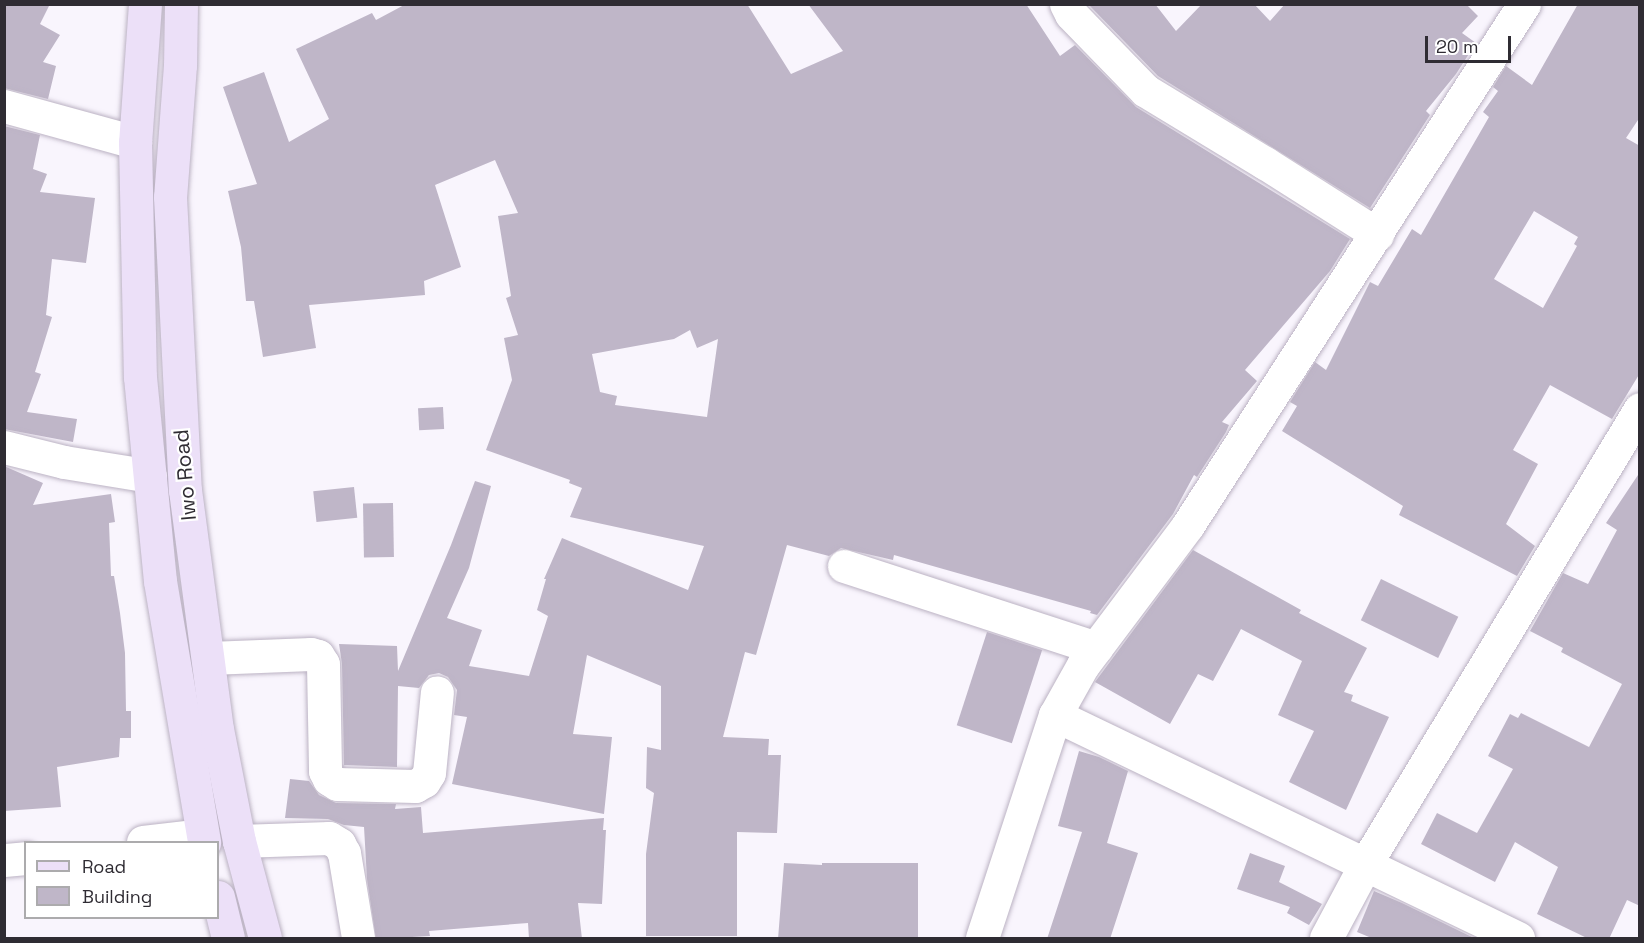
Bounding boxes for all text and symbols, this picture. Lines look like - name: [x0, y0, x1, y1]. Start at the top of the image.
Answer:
- scale bar: [1428, 24, 1514, 62]
- text: 20 m: [1436, 35, 1479, 58]
- street label: Iwo Road: [168, 428, 202, 522]
- legend: [24, 841, 219, 919]
- text: Road: [82, 855, 126, 878]
- text: Building: [82, 885, 152, 908]

